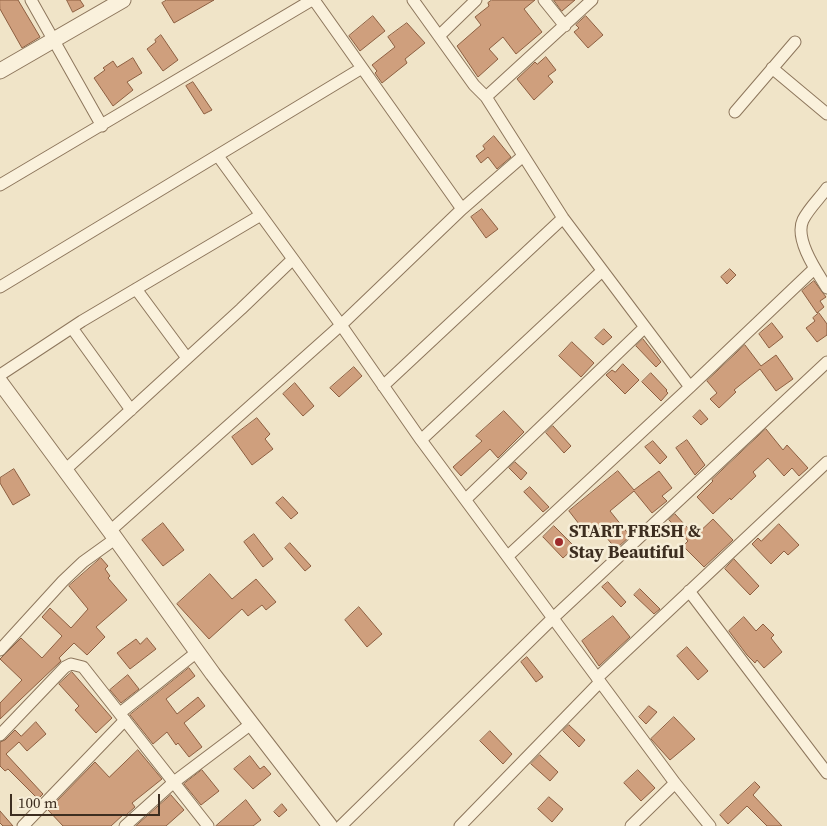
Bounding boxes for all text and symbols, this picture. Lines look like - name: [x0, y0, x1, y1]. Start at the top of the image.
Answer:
- place label: START FRESH & Stay Beautiful: [569, 521, 701, 564]
- marker: START FRESH & Stay Beautiful: [553, 536, 565, 548]
- scale bar: [12, 784, 162, 816]
- text: 100 m: [18, 792, 58, 813]

